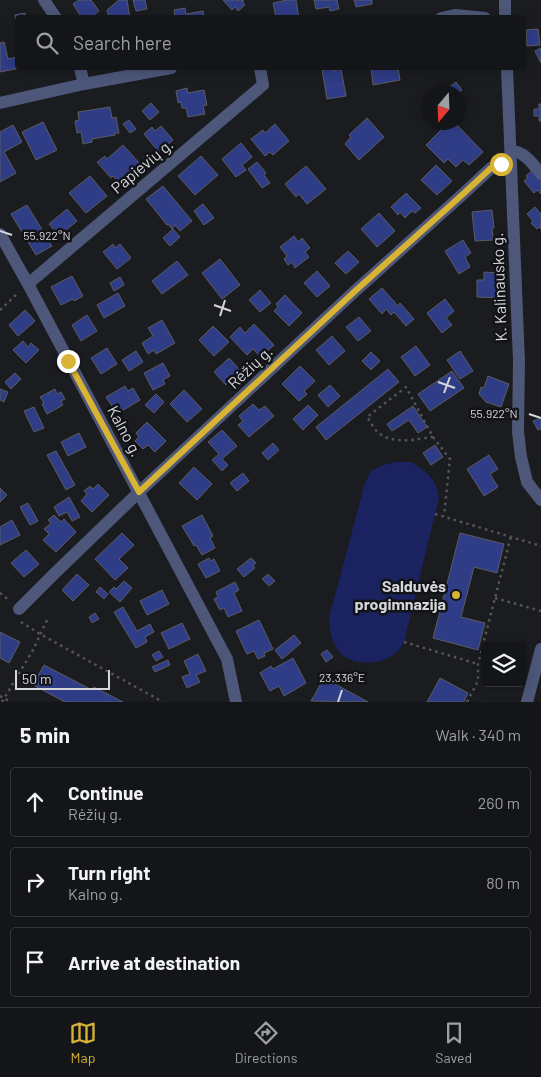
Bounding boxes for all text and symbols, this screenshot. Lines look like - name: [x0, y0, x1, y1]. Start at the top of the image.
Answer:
- search box: [15, 15, 526, 70]
- icon: search: [33, 29, 61, 57]
- text: Search here: [73, 31, 172, 54]
- north arrow: [421, 85, 466, 130]
- street label: Papievių g.: [107, 134, 177, 197]
- route start: [490, 153, 513, 176]
- text: 55.922°N: [23, 228, 71, 242]
- street label: K. Kalinausko g.: [487, 232, 510, 342]
- street label: Rėžių g.: [223, 341, 276, 392]
- route end: [57, 350, 80, 373]
- street label: Kalno g.: [104, 402, 147, 460]
- text: 55.922°N: [470, 406, 518, 420]
- place label: Salduvės progimnazija: [355, 576, 446, 613]
- marker: Salduvės progimnazija: [450, 589, 462, 601]
- map controls: [481, 642, 526, 687]
- button: layers: [481, 642, 526, 687]
- scale bar: [15, 667, 110, 690]
- text: 50 m: [22, 670, 51, 687]
- text: 23.336°E: [319, 670, 365, 684]
- text: 5 min: [20, 722, 70, 747]
- text: Walk · 340 m: [436, 725, 521, 744]
- text: Continue: [68, 781, 144, 804]
- icon: ahead: [21, 788, 49, 816]
- text: 260 m: [478, 793, 520, 812]
- text: Rėžių g.: [68, 804, 122, 823]
- text: Turn right: [68, 861, 150, 884]
- icon: right: [21, 868, 49, 896]
- text: 80 m: [486, 873, 520, 892]
- text: Kalno g.: [68, 884, 123, 903]
- icon: arrive: [21, 948, 49, 976]
- text: Arrive at destination: [68, 951, 240, 974]
- tab: Map: [69, 1019, 97, 1066]
- tab: Directions: [235, 1019, 297, 1066]
- tab: Saved: [435, 1019, 472, 1066]

